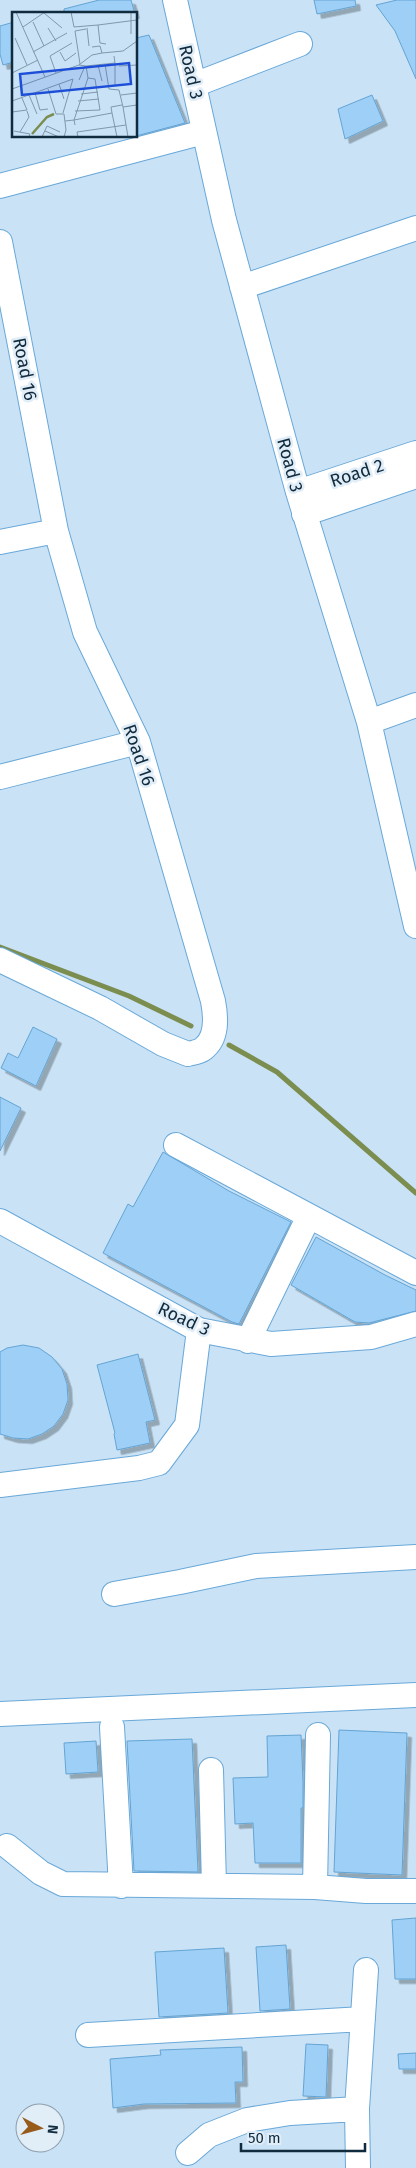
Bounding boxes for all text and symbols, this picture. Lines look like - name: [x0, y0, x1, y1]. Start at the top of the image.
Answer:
- inset map: [12, 12, 138, 138]
- street label: Road 3: [174, 43, 208, 101]
- street label: Road 16: [8, 336, 42, 402]
- street label: Road 3: [272, 435, 308, 495]
- street label: Road 2: [327, 454, 387, 492]
- street label: Road 16: [118, 721, 160, 789]
- street label: Road 3: [154, 1297, 214, 1341]
- north arrow: [15, 2103, 65, 2153]
- scale bar: [241, 2120, 365, 2152]
- text: N: [43, 2124, 61, 2135]
- text: 50 m: [248, 2129, 281, 2147]

